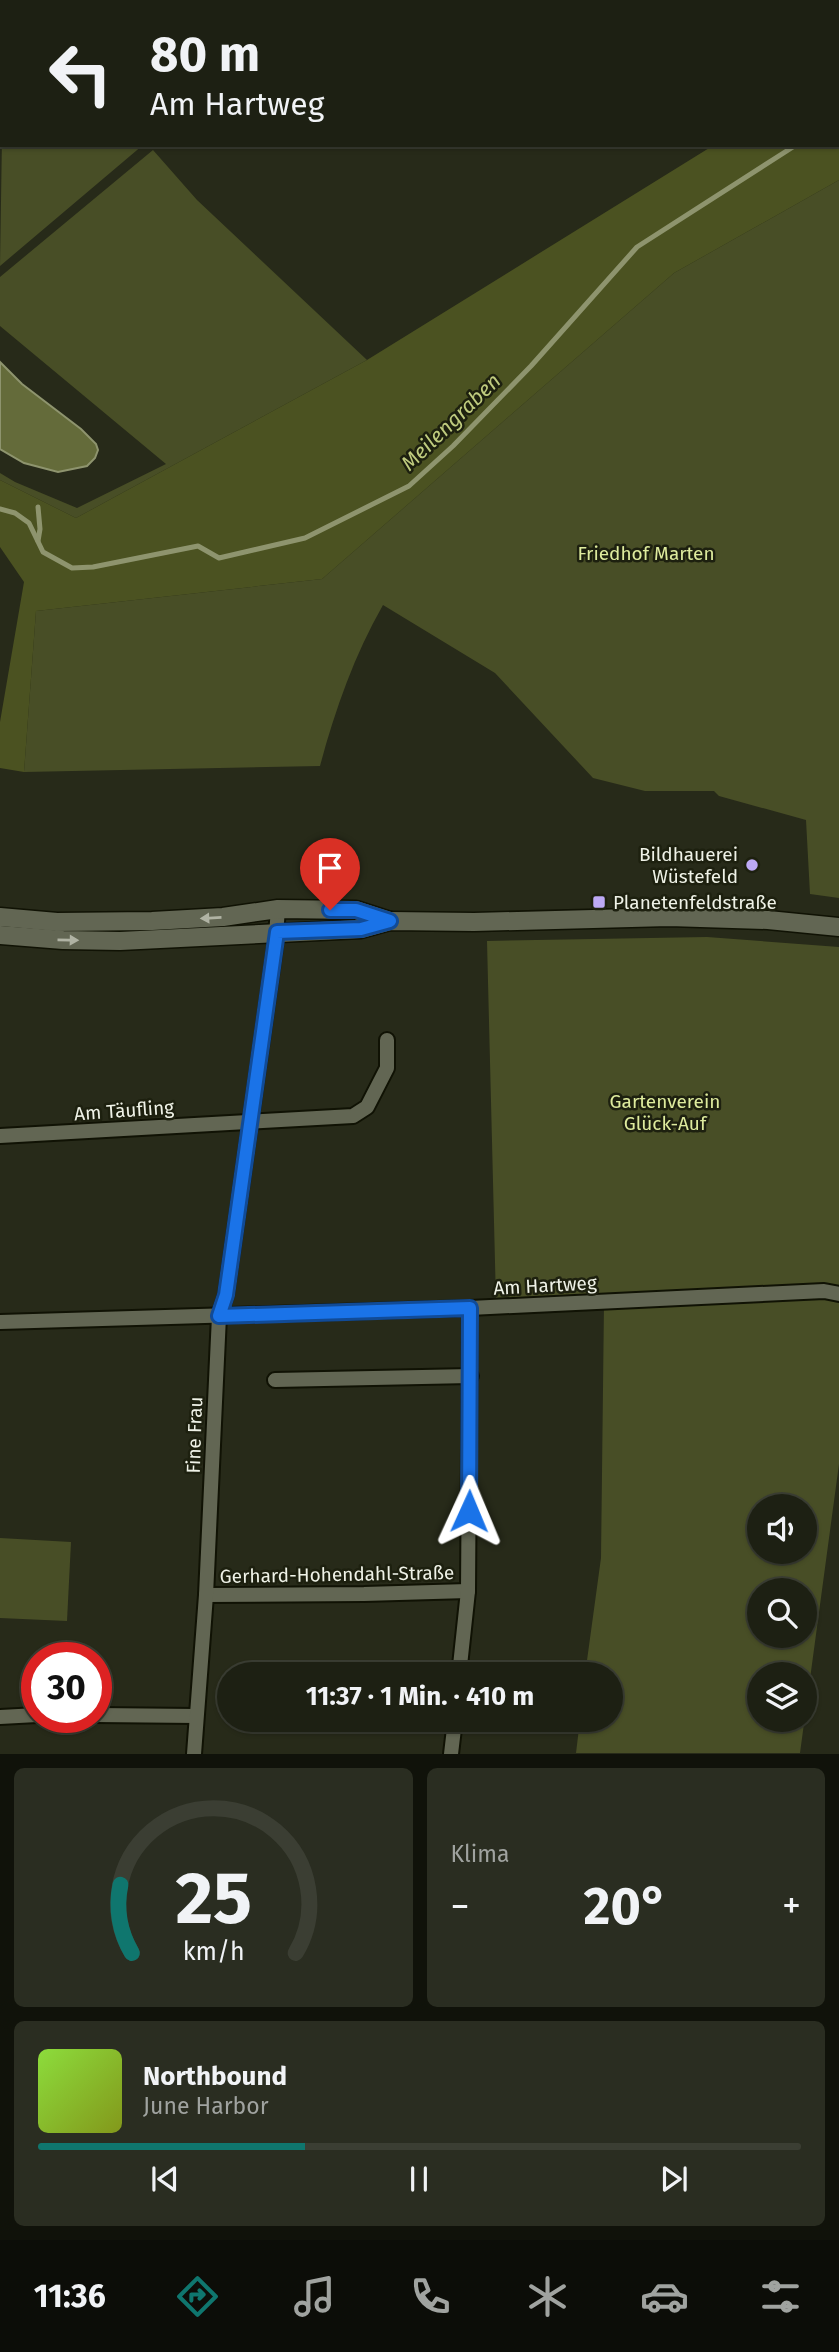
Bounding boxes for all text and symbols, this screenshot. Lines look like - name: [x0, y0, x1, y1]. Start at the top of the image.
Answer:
- text: 80 m: [150, 25, 260, 84]
- icon: left: [35, 28, 126, 119]
- text: Am Hartweg: [150, 85, 324, 123]
- water label: Meilengraben: [396, 368, 506, 476]
- park label: Friedhof Marten: [577, 542, 715, 565]
- pin: [300, 838, 360, 910]
- place label: Bildhauerei Wüstefeld: [639, 843, 738, 888]
- icon: arrive: [311, 849, 349, 887]
- marker: Bildhauerei Wüstefeld: [744, 857, 760, 873]
- place label: Planetenfeldstraße: [613, 891, 777, 914]
- marker: Planetenfeldstraße: [591, 894, 607, 910]
- one-way arrow: [199, 913, 221, 924]
- one-way arrow: [57, 934, 79, 946]
- park label: Gartenverein Glück-Auf: [610, 1090, 720, 1135]
- street label: Am Täufling: [73, 1096, 175, 1125]
- street label: Am Hartweg: [493, 1271, 597, 1300]
- street label: Fine Frau: [182, 1396, 207, 1474]
- position arrow: [432, 1474, 506, 1548]
- map controls: [747, 1494, 817, 1732]
- button: sound: [747, 1494, 817, 1564]
- street label: Gerhard-Hohendahl-Straße: [220, 1561, 454, 1588]
- button: search: [747, 1578, 817, 1648]
- speed limit sign: 30: [21, 1642, 112, 1733]
- button: layers: [747, 1662, 817, 1732]
- text: 11:37 · 1 Min. · 410 m: [306, 1681, 534, 1712]
- text: Klima: [451, 1840, 510, 1868]
- text: 25: [175, 1856, 252, 1943]
- text: 20°: [584, 1875, 668, 1938]
- text: −: [451, 1883, 470, 1929]
- text: +: [782, 1883, 801, 1929]
- text: km/h: [182, 1937, 244, 1967]
- text: Northbound: [143, 2061, 287, 2092]
- text: June Harbor: [143, 2092, 269, 2120]
- icon: previous: [146, 2160, 184, 2198]
- icon: pause: [400, 2160, 438, 2198]
- icon: next: [655, 2160, 693, 2198]
- icon: directions: [173, 2272, 222, 2321]
- icon: music: [290, 2272, 339, 2321]
- icon: phone: [406, 2272, 455, 2321]
- icon: climate: [523, 2272, 572, 2321]
- icon: car: [640, 2272, 689, 2321]
- icon: filters: [756, 2272, 805, 2321]
- text: 11:36: [34, 2277, 106, 2315]

